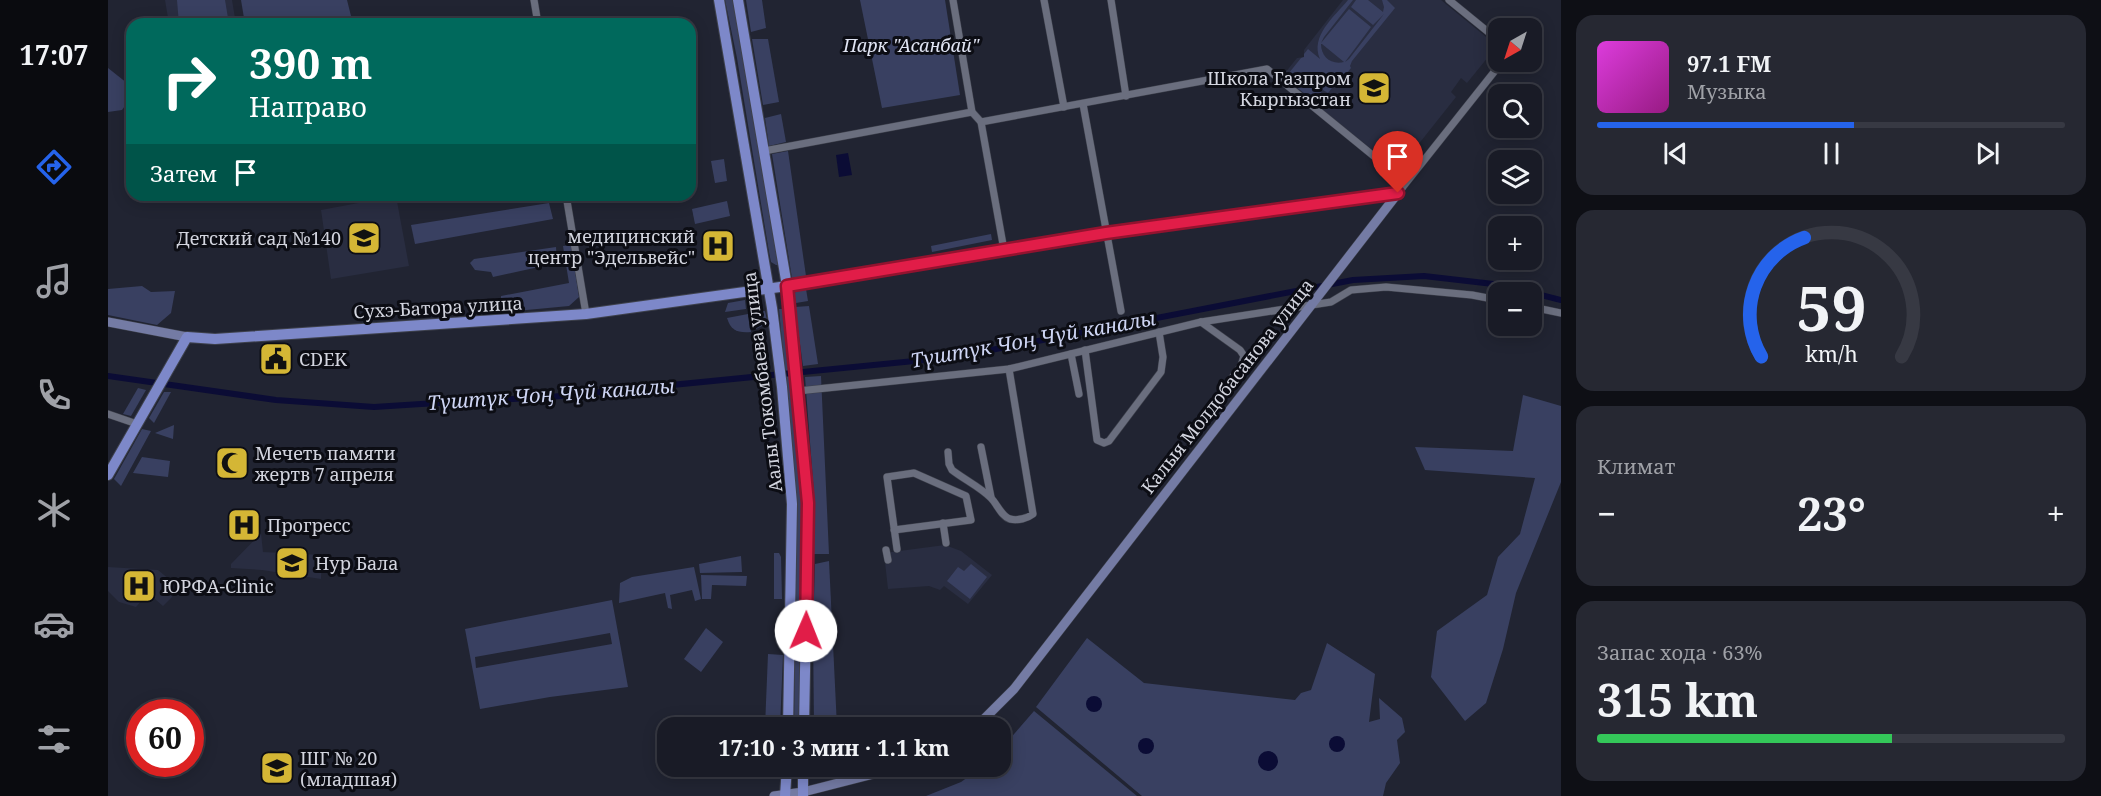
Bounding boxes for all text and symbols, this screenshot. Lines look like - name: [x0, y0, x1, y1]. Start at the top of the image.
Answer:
- north arrow: [1488, 18, 1542, 72]
- map controls: [1488, 18, 1542, 336]
- park label: Парк "Асанбай": [842, 33, 981, 57]
- text: 390 m: [249, 34, 373, 91]
- text: 17:07: [19, 36, 89, 73]
- icon: right: [150, 42, 228, 120]
- text: 97.1 FM: [1687, 48, 1771, 78]
- place label: Школа Газпром Кыргызстан: [1207, 66, 1351, 111]
- school or university icon: Школа Газпром Кыргызстан: [1356, 70, 1392, 106]
- text: Музыка: [1687, 78, 1767, 105]
- button: search: [1488, 84, 1542, 138]
- text: Направо: [249, 88, 367, 125]
- pin: [1372, 131, 1423, 193]
- icon: previous: [1659, 137, 1692, 170]
- icon: pause: [1815, 137, 1848, 170]
- icon: next: [1971, 137, 2004, 170]
- icon: arrive: [1381, 140, 1414, 173]
- icon: directions: [33, 146, 75, 188]
- button: layers: [1488, 150, 1542, 204]
- icon: arrive: [229, 156, 262, 189]
- text: Затем: [150, 158, 217, 188]
- button: +: [1488, 216, 1542, 270]
- school or university icon: Детский сад №140: [346, 220, 382, 256]
- place label: медицинский центр "Эдельвейс": [528, 224, 695, 269]
- place label: Детский сад №140: [176, 226, 341, 250]
- hospital icon: медицинский центр "Эдельвейс": [700, 228, 736, 264]
- icon: music: [33, 260, 75, 302]
- text: 59: [1796, 265, 1866, 350]
- street label: Аалы Токомбаева улица: [737, 270, 787, 494]
- street label: Калыя Молдобасанова улица: [1135, 274, 1319, 498]
- button: −: [1488, 282, 1542, 336]
- street label: Сухэ-Батора улица: [353, 291, 523, 323]
- water label: Түштүк Чоң Чүй каналы: [908, 304, 1158, 374]
- text: km/h: [1805, 340, 1858, 369]
- public building icon: CDEK: [258, 341, 294, 377]
- place label: CDEK: [299, 347, 347, 371]
- water label: Түштүк Чоң Чүй каналы: [426, 372, 676, 416]
- icon: phone: [33, 374, 75, 416]
- place label: Мечеть памяти жертв 7 апреля: [255, 441, 396, 486]
- mosque icon: Мечеть памяти жертв 7 апреля: [214, 445, 250, 481]
- text: Климат: [1597, 453, 1675, 480]
- text: 23°: [1797, 483, 1866, 544]
- icon: climate: [33, 489, 75, 531]
- text: −: [1597, 491, 1616, 536]
- text: +: [2047, 491, 2065, 536]
- hospital icon: Прогресс: [226, 507, 262, 543]
- place label: Прогресс: [267, 513, 351, 537]
- school or university icon: Нур Бала: [274, 545, 310, 581]
- place label: Нур Бала: [315, 551, 399, 575]
- hospital icon: ЮРФА-Clinic: [121, 568, 157, 604]
- place label: ЮРФА-Clinic: [162, 574, 274, 598]
- position arrow: [774, 599, 838, 663]
- icon: car: [33, 603, 75, 645]
- text: Запас хода · 63%: [1597, 639, 1762, 666]
- text: 315 km: [1597, 669, 1758, 730]
- speed limit sign: 60: [126, 699, 204, 777]
- icon: filters: [33, 718, 75, 760]
- text: 17:10 · 3 мин · 1.1 km: [718, 732, 950, 762]
- place label: ШГ № 20 (младшая): [300, 746, 397, 791]
- school or university icon: ШГ № 20 (младшая): [259, 750, 295, 786]

